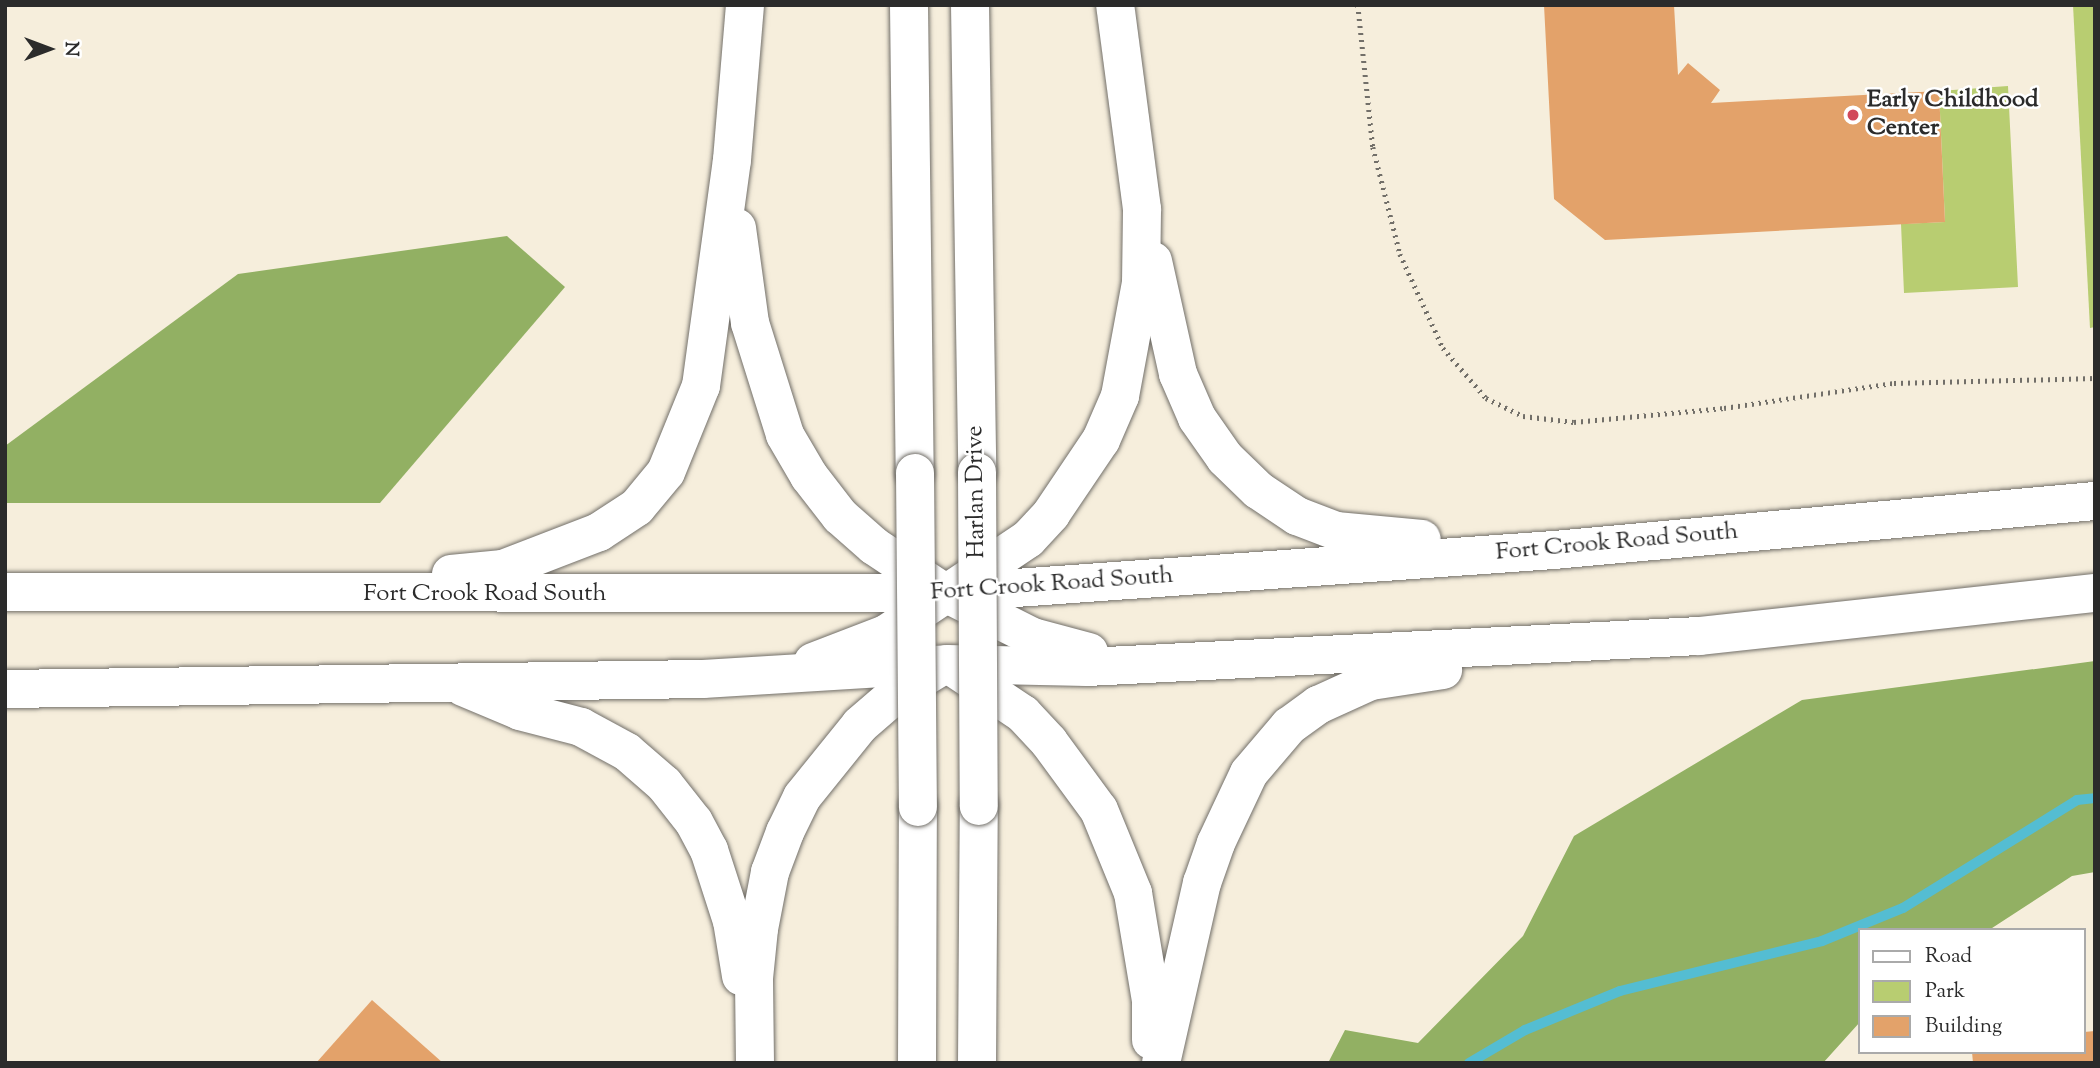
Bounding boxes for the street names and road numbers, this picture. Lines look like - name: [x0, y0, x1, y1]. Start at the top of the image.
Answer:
- street label: Harlan Drive: [961, 425, 993, 559]
- street label: Fort Crook Road South: [1495, 518, 1739, 568]
- street label: Fort Crook Road South: [930, 562, 1174, 608]
- street label: Fort Crook Road South: [363, 581, 607, 609]

